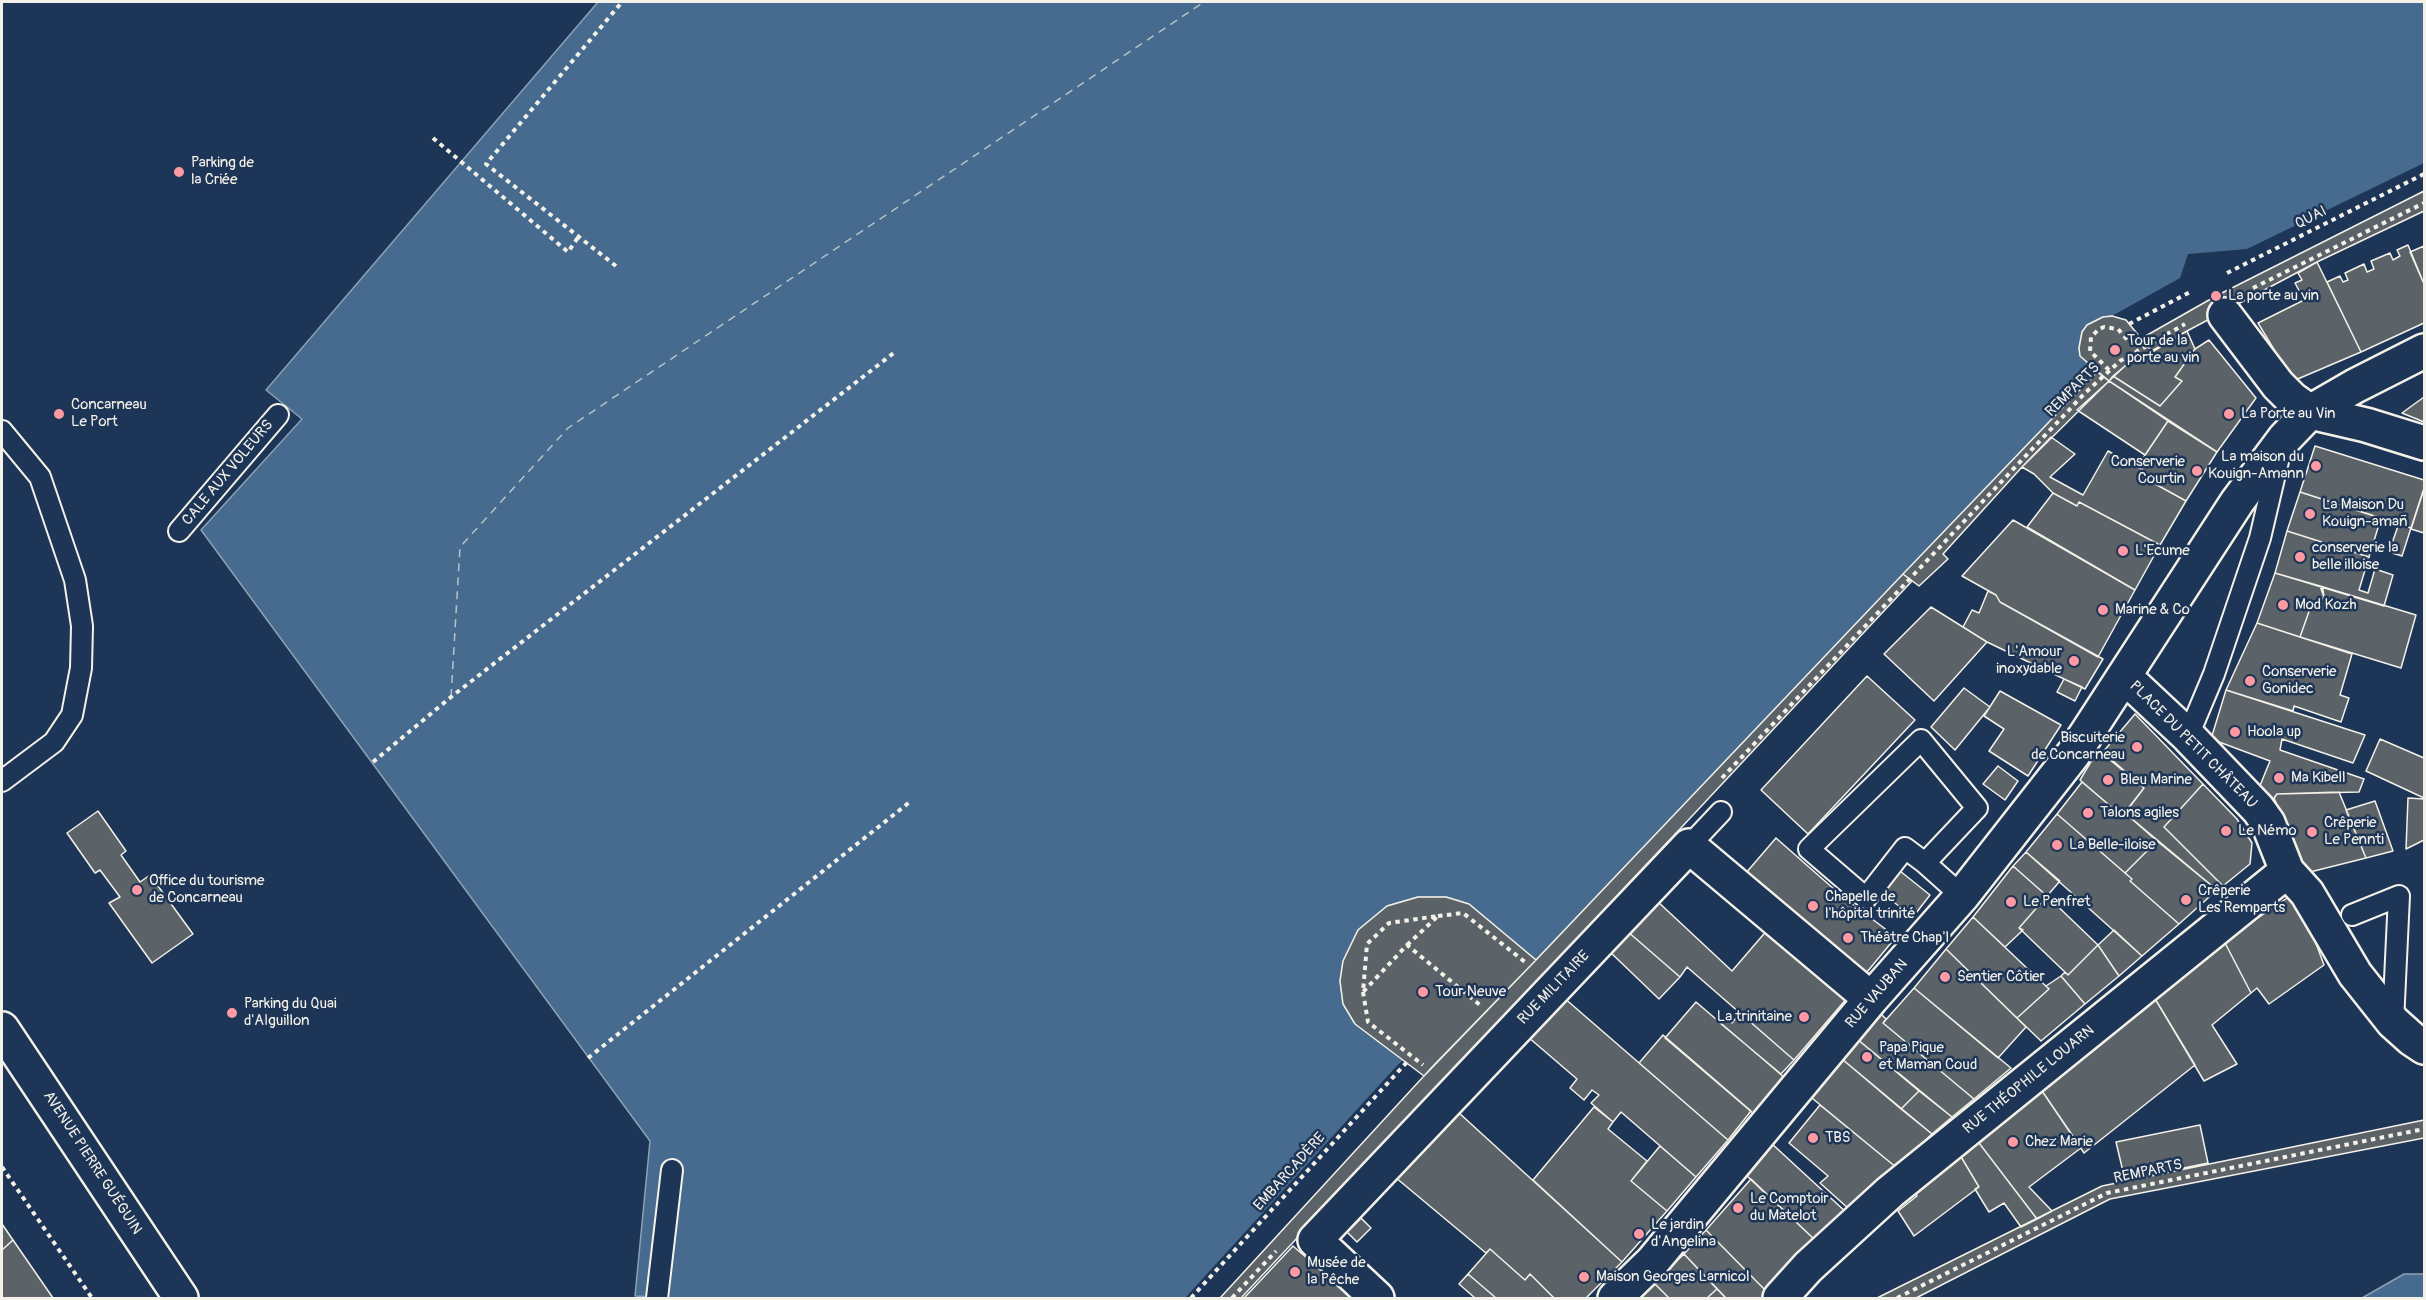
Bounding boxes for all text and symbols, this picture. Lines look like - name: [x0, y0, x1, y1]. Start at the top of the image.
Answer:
- place label: Parking de la Criée: [191, 154, 254, 189]
- marker: Parking de la Criée: [172, 165, 186, 179]
- street label: QUAI: [2292, 202, 2330, 234]
- place label: La porte au vin: [2228, 287, 2319, 305]
- marker: La porte au vin: [2209, 289, 2223, 303]
- place label: Tour de la porte au vin: [2127, 332, 2199, 367]
- marker: Tour de la porte au vin: [2108, 343, 2122, 357]
- street label: REMPARTS: [2042, 359, 2104, 421]
- place label: Concarneau Le Port: [71, 396, 147, 431]
- place label: La Porte au Vin: [2241, 405, 2336, 423]
- marker: Concarneau Le Port: [52, 407, 66, 421]
- marker: La Porte au Vin: [2222, 407, 2236, 421]
- street label: CALE AUX VOLEURS: [179, 417, 277, 529]
- place label: La maison du Kouign-Amann: [2208, 448, 2304, 483]
- place label: Conserverie Courtin: [2111, 453, 2185, 488]
- marker: La maison du Kouign-Amann: [2309, 459, 2323, 473]
- marker: Conserverie Courtin: [2190, 464, 2204, 478]
- place label: La Maison Du Kouign-amañ: [2322, 496, 2408, 531]
- marker: La Maison Du Kouign-amañ: [2303, 507, 2317, 521]
- place label: conserverie la belle illoise: [2312, 539, 2399, 574]
- place label: L'Ecume: [2135, 542, 2190, 560]
- marker: L'Ecume: [2116, 544, 2130, 558]
- marker: conserverie la belle illoise: [2293, 550, 2307, 564]
- place label: Mod Kozh: [2295, 596, 2356, 614]
- marker: Mod Kozh: [2276, 598, 2290, 612]
- place label: Marine & Co: [2115, 601, 2190, 619]
- marker: Marine & Co: [2096, 603, 2110, 617]
- place label: L'Amour inoxydable: [1996, 643, 2062, 678]
- marker: L'Amour inoxydable: [2067, 654, 2081, 668]
- place label: Conserverie Gonidec: [2262, 663, 2336, 698]
- marker: Conserverie Gonidec: [2243, 674, 2257, 688]
- street label: PLACE DU PETIT CHÂTEAU: [2125, 677, 2261, 813]
- place label: Hoola up: [2247, 723, 2301, 741]
- marker: Hoola up: [2228, 725, 2242, 739]
- place label: Biscuiterie de Concarneau: [2031, 729, 2125, 764]
- marker: Biscuiterie de Concarneau: [2130, 740, 2144, 754]
- place label: Ma Kibell: [2291, 769, 2346, 787]
- place label: Bleu Marine: [2120, 771, 2192, 789]
- marker: Ma Kibell: [2272, 771, 2286, 785]
- marker: Bleu Marine: [2101, 773, 2115, 787]
- place label: Talons agiles: [2100, 804, 2179, 822]
- marker: Talons agiles: [2081, 806, 2095, 820]
- place label: Crêperie Le Pennti: [2324, 814, 2384, 849]
- place label: Le Némo: [2238, 822, 2297, 840]
- marker: Le Némo: [2219, 824, 2233, 838]
- marker: Crêperie Le Pennti: [2305, 825, 2319, 839]
- place label: La Belle-iloise: [2069, 836, 2156, 854]
- marker: La Belle-iloise: [2050, 838, 2064, 852]
- place label: Office du tourisme de Concarneau: [149, 872, 265, 907]
- place label: Crêperie Les Remparts: [2198, 882, 2285, 917]
- marker: Office du tourisme de Concarneau: [130, 883, 144, 897]
- place label: Chapelle de l'hôpital trinité: [1825, 888, 1915, 923]
- place label: Le Penfret: [2023, 893, 2091, 911]
- marker: Crêperie Les Remparts: [2179, 893, 2193, 907]
- marker: Le Penfret: [2004, 895, 2018, 909]
- marker: Chapelle de l'hôpital trinité: [1806, 899, 1820, 913]
- place label: Théâtre Chap'l: [1860, 929, 1949, 947]
- marker: Théâtre Chap'l: [1841, 931, 1855, 945]
- street label: RUE MILITAIRE: [1514, 947, 1594, 1029]
- street label: RUE VAUBAN: [1842, 956, 1912, 1032]
- place label: Sentier Côtier: [1957, 968, 2045, 986]
- marker: Sentier Côtier: [1938, 970, 1952, 984]
- place label: Tour Neuve: [1435, 983, 1506, 1001]
- marker: Tour Neuve: [1416, 985, 1430, 999]
- place label: Parking du Quai d'AIguillon: [244, 995, 337, 1030]
- marker: Parking du Quai d'AIguillon: [225, 1006, 239, 1020]
- place label: La trinitaine: [1717, 1008, 1792, 1026]
- marker: La trinitaine: [1797, 1010, 1811, 1024]
- street label: RUE THÉOPHILE LOUARN: [1960, 1022, 2098, 1138]
- place label: Papa Pique et Maman Coud: [1879, 1039, 1977, 1074]
- marker: Papa Pique et Maman Coud: [1860, 1050, 1874, 1064]
- street label: AVENUE PIERRE GUÉGUIN: [39, 1088, 145, 1238]
- street label: EMBARCADÈRE: [1250, 1129, 1330, 1215]
- place label: TBS: [1825, 1129, 1851, 1147]
- marker: TBS: [1806, 1131, 1820, 1145]
- place label: Chez Marie: [2025, 1133, 2093, 1151]
- marker: Chez Marie: [2006, 1135, 2020, 1149]
- street label: REMPARTS: [2112, 1156, 2184, 1188]
- place label: Le Comptoir du Matelot: [1750, 1190, 1828, 1225]
- marker: Le Comptoir du Matelot: [1731, 1201, 1745, 1215]
- place label: Le jardin d'Angelina: [1651, 1216, 1716, 1251]
- marker: Le jardin d'Angelina: [1632, 1227, 1646, 1241]
- place label: Musée de la Pêche: [1307, 1254, 1366, 1289]
- marker: Musée de la Pêche: [1288, 1265, 1302, 1279]
- place label: Maison Georges Larnicol: [1596, 1268, 1750, 1286]
- marker: Maison Georges Larnicol: [1577, 1270, 1591, 1284]

